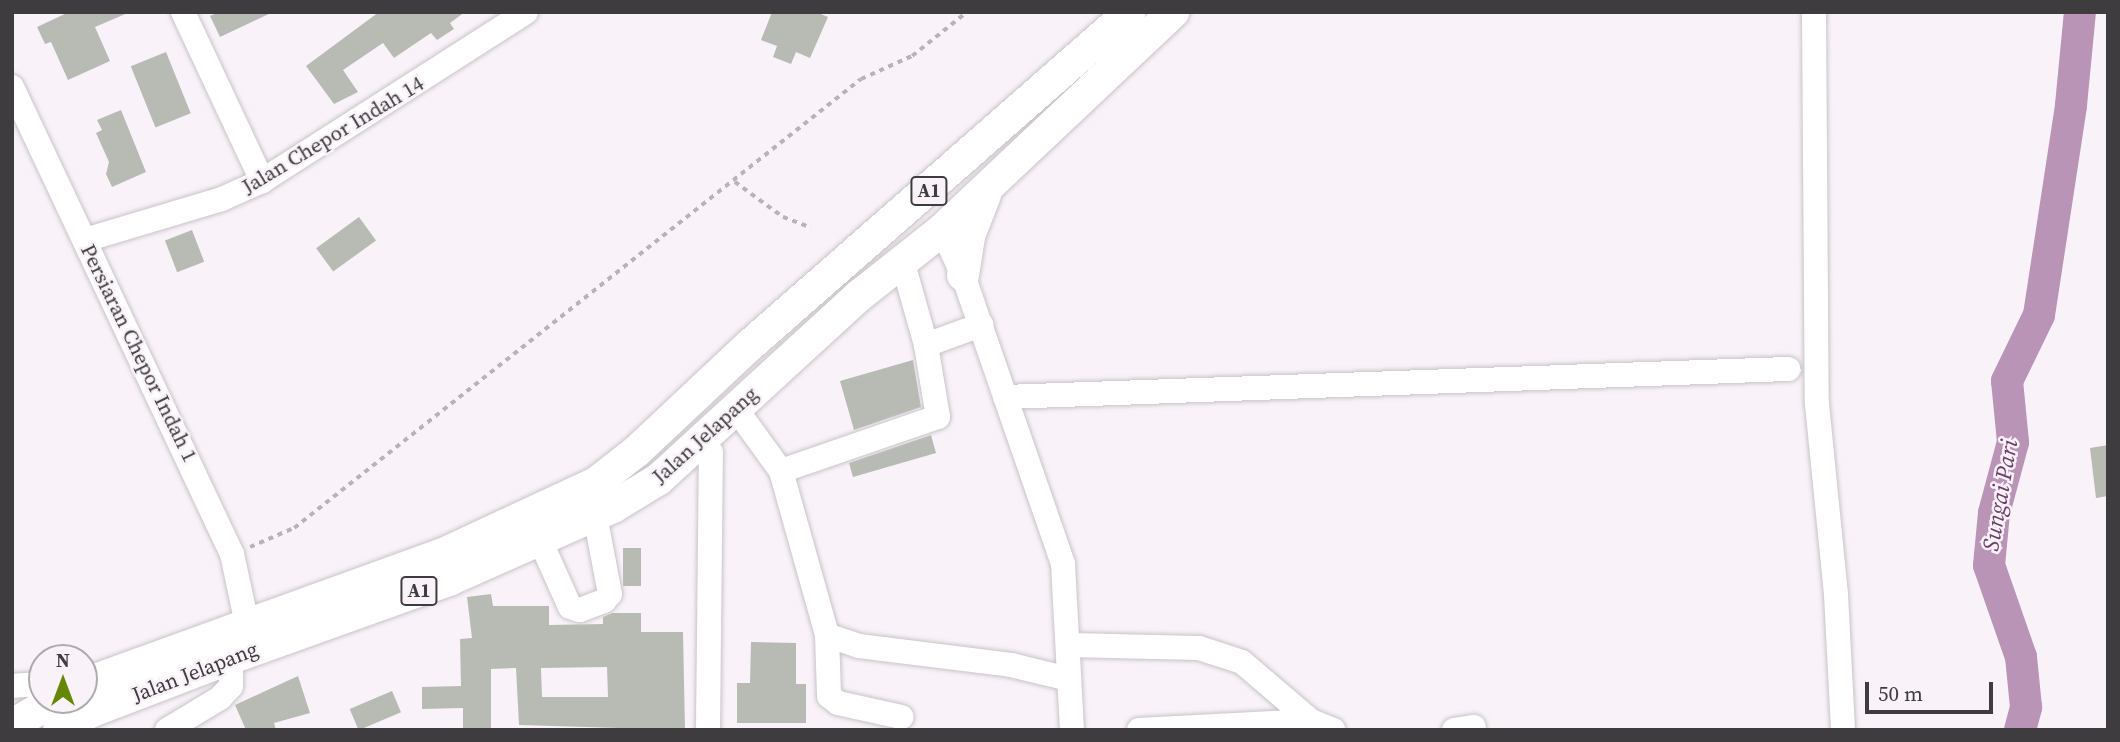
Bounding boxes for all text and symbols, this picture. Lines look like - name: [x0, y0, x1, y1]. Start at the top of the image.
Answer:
- street label: Jalan Chepor Indah 14: [238, 71, 428, 199]
- road number: A1: [910, 176, 948, 206]
- street label: Persiaran Chepor Indah 1: [75, 240, 203, 466]
- street label: Jalan Jelapang: [647, 381, 763, 489]
- water label: Sungai Pari: [1977, 437, 2023, 553]
- road number: A1: [400, 576, 438, 606]
- street label: Jalan Jelapang: [128, 636, 262, 708]
- north arrow: [28, 644, 98, 714]
- text: N: [56, 647, 70, 673]
- scale bar: [1868, 668, 1996, 712]
- text: 50 m: [1878, 679, 1923, 708]

